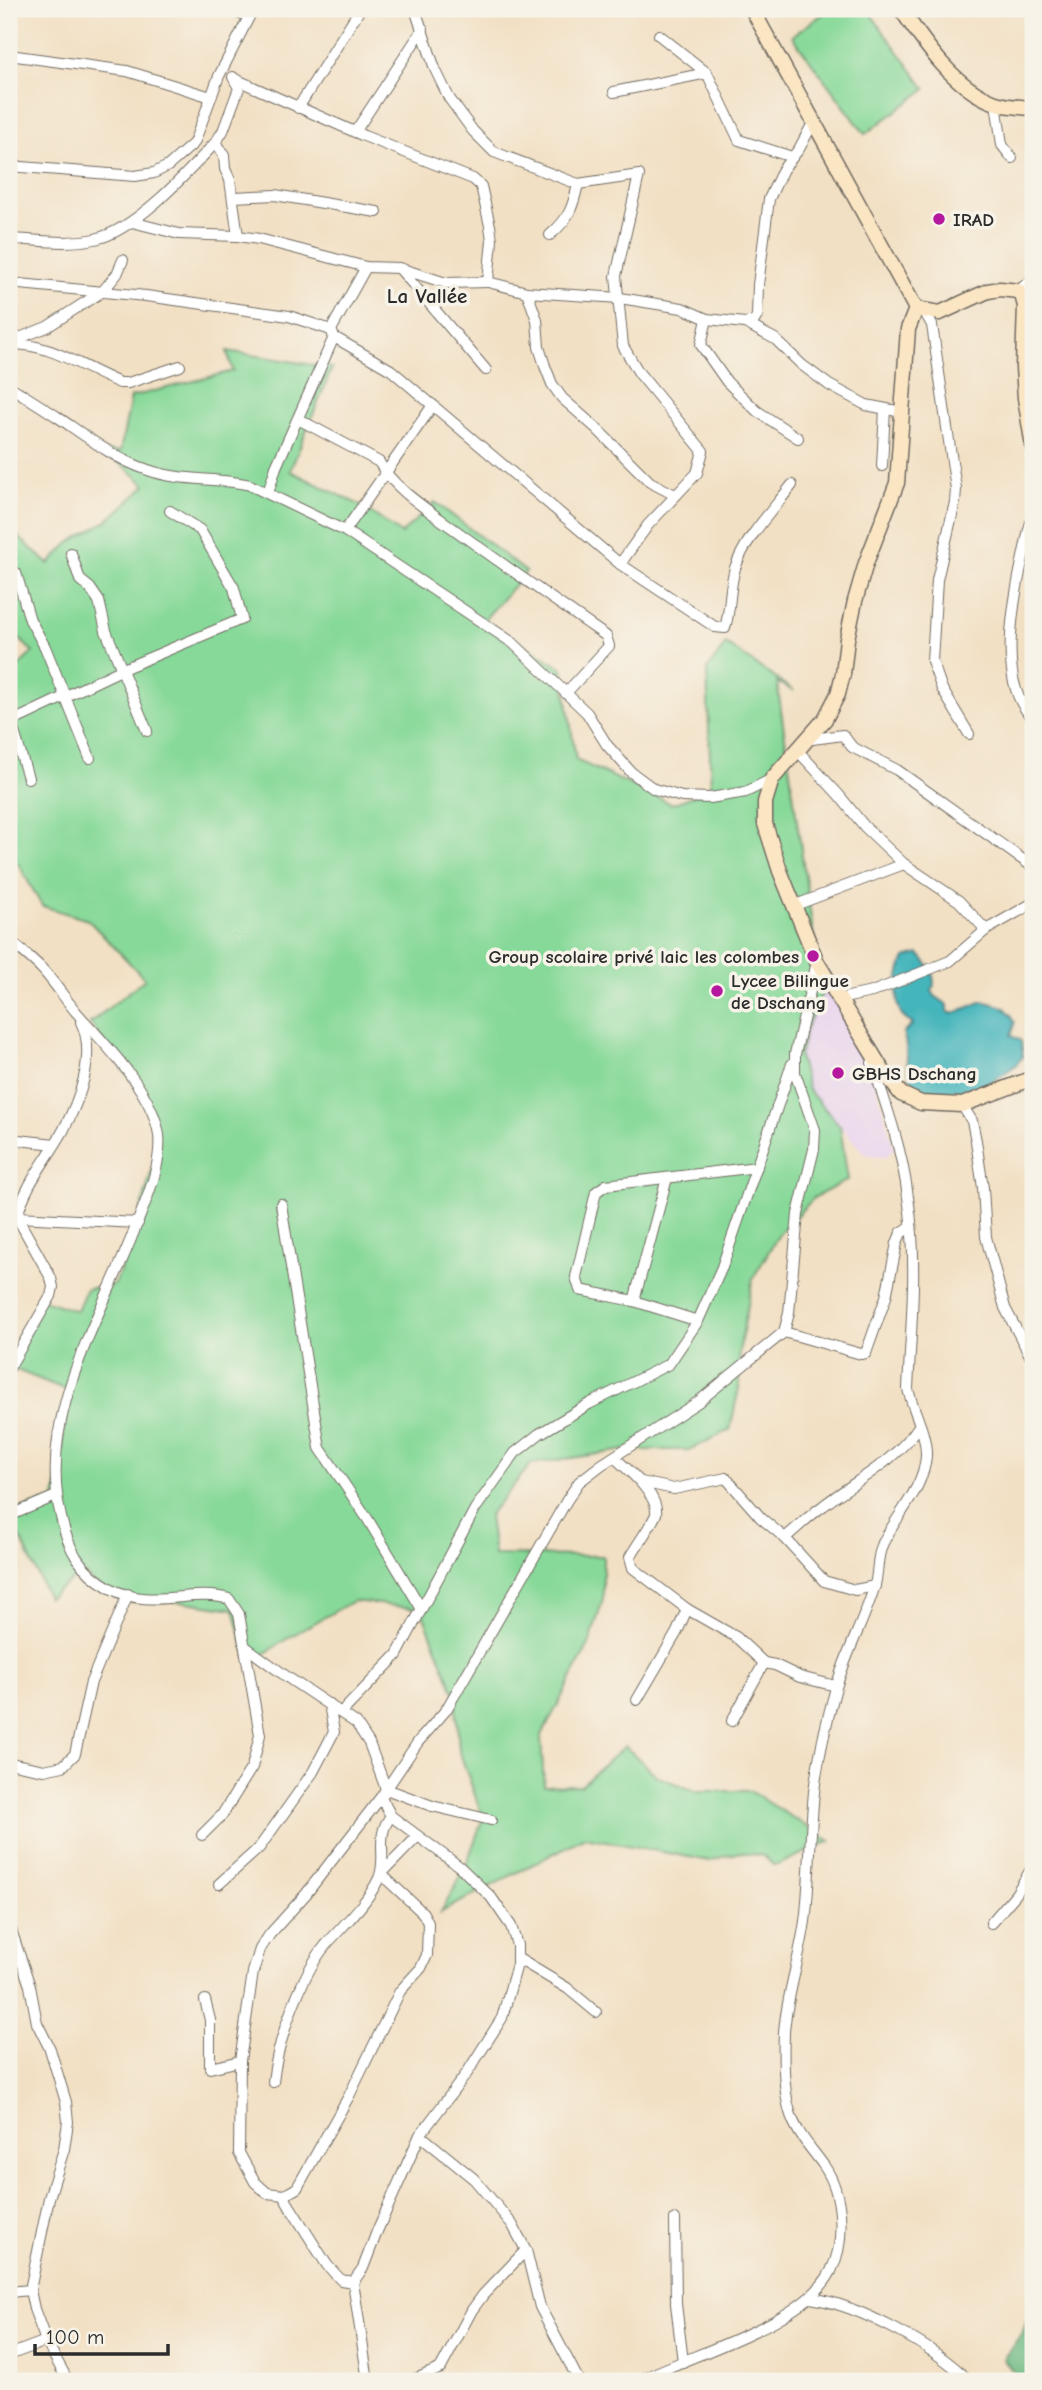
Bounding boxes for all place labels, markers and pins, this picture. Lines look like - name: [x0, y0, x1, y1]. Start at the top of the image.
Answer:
- place label: IRAD: [953, 209, 994, 231]
- marker: IRAD: [931, 211, 947, 227]
- place label: Group scolaire privé laic les colombes: [488, 946, 799, 968]
- marker: Group scolaire privé laic les colombes: [805, 948, 821, 964]
- place label: Lycee Bilingue de Dschang: [731, 970, 849, 1014]
- marker: Lycee Bilingue de Dschang: [709, 983, 725, 999]
- place label: GBHS Dschang: [852, 1063, 977, 1085]
- marker: GBHS Dschang: [830, 1065, 846, 1081]

